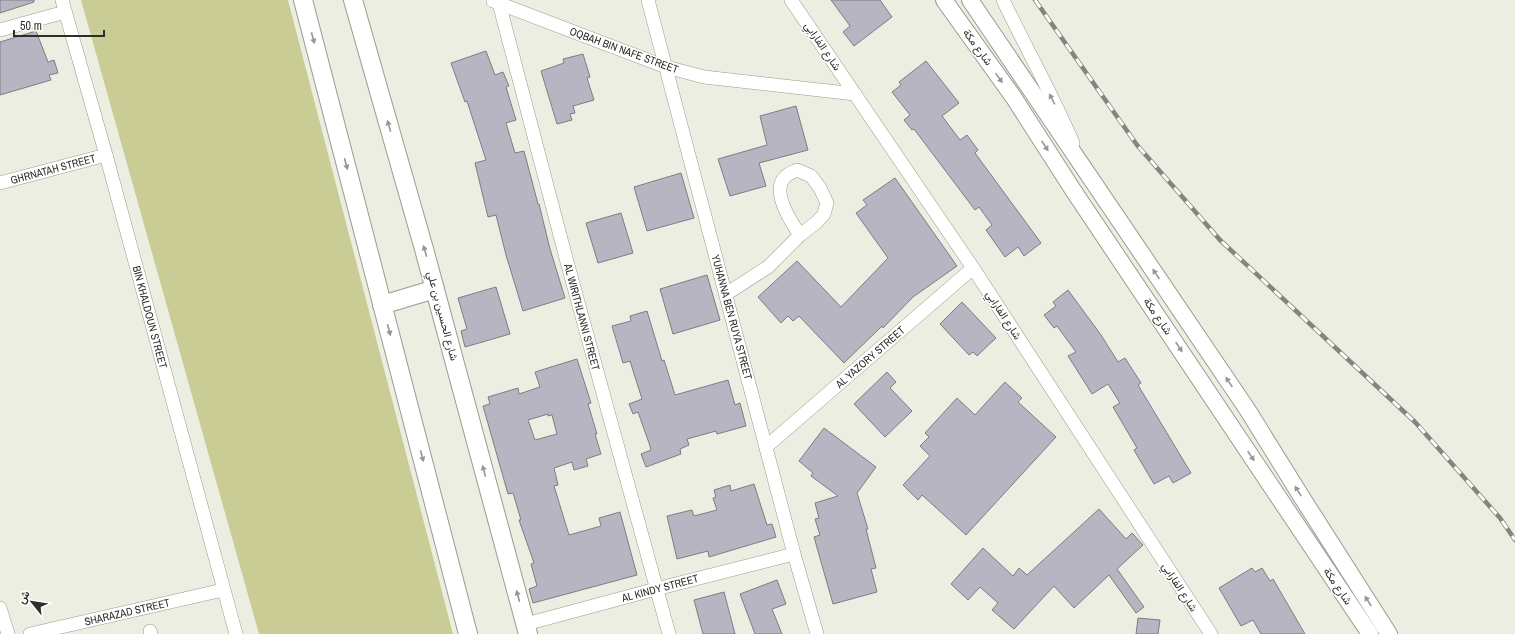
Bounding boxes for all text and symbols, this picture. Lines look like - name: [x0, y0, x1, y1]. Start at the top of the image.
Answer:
- scale bar: [14, 12, 104, 38]
- text: 50 m: [20, 18, 42, 34]
- street label: شارع الفارابي: [799, 19, 845, 75]
- street label: OQBAH BIN NAFE STREET: [568, 24, 681, 76]
- street label: شارع مكة: [959, 26, 996, 69]
- one-way arrow: [310, 32, 316, 44]
- one-way arrow: [995, 72, 1003, 83]
- one-way arrow: [1049, 93, 1055, 105]
- one-way arrow: [386, 119, 392, 131]
- one-way arrow: [1041, 140, 1048, 152]
- street label: GHRNATAH STREET: [9, 151, 97, 187]
- one-way arrow: [343, 157, 349, 170]
- one-way arrow: [422, 244, 428, 256]
- street label: YUHANNA BEN RUYA STREET: [709, 253, 756, 382]
- street label: AL WIRITHLANNI STREET: [561, 261, 603, 372]
- street label: BIN KHALDOUN STREET: [130, 264, 171, 370]
- one-way arrow: [1152, 269, 1160, 279]
- street label: شارع الحسين بن علي: [421, 270, 462, 363]
- street label: شارع الفارابي: [980, 288, 1025, 344]
- street label: شارع مكة: [1140, 295, 1176, 338]
- street label: AL YAZORY STREET: [832, 323, 908, 392]
- one-way arrow: [386, 324, 392, 336]
- one-way arrow: [1175, 342, 1182, 353]
- one-way arrow: [1225, 376, 1233, 387]
- one-way arrow: [419, 450, 425, 462]
- one-way arrow: [1247, 450, 1255, 461]
- one-way arrow: [481, 465, 487, 477]
- one-way arrow: [1295, 486, 1302, 497]
- street label: شارع الفارابي: [1156, 560, 1201, 616]
- street label: شارع مكة: [1320, 565, 1356, 608]
- street label: AL KINDY STREET: [619, 571, 700, 605]
- north arrow: [12, 582, 52, 622]
- text: ش: [14, 588, 33, 606]
- one-way arrow: [515, 590, 521, 602]
- street label: SHARAZAD STREET: [83, 595, 172, 629]
- one-way arrow: [1364, 596, 1372, 606]

